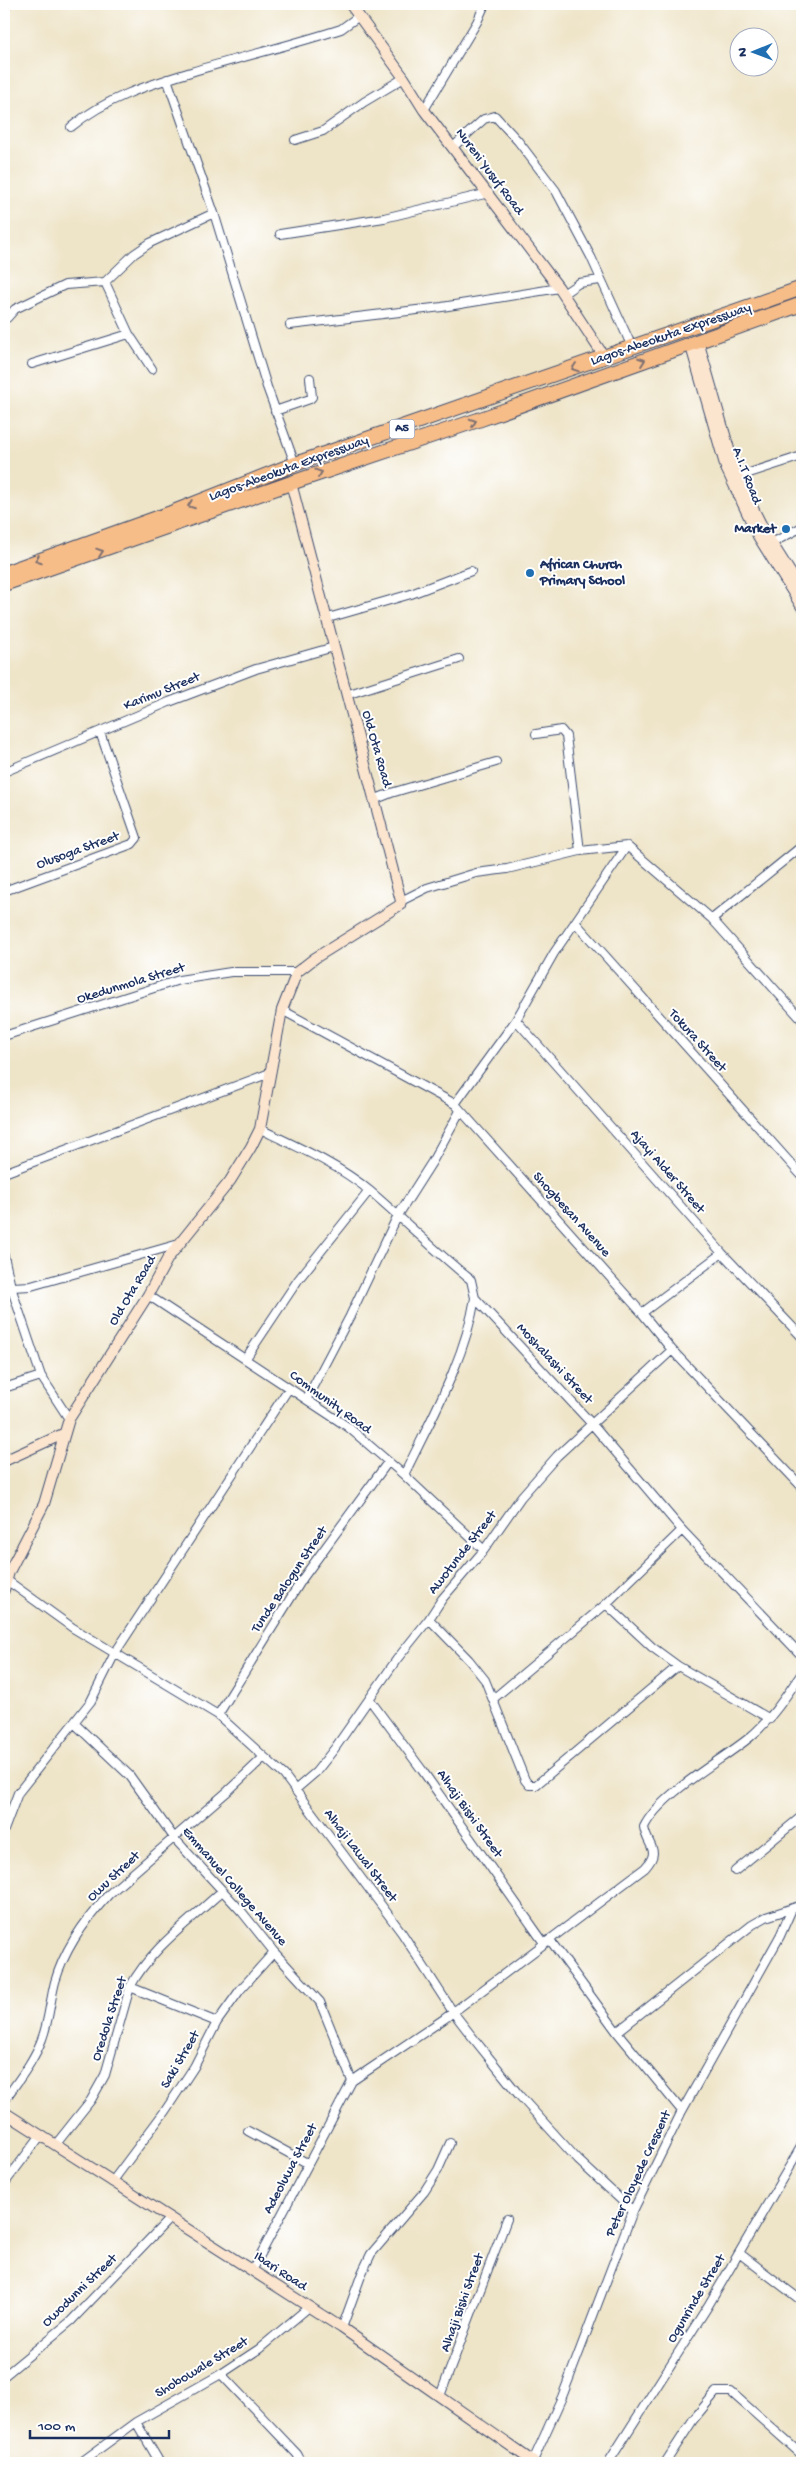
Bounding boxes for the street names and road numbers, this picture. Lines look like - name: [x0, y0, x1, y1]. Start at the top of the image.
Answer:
- street label: Nureni Yusuf Road: [451, 125, 528, 220]
- street label: Lagos-Abeokuta Expressway: [589, 300, 753, 370]
- road number: A5: [390, 419, 414, 438]
- street label: Lagos-Abeokuta Expressway: [207, 432, 371, 506]
- street label: A.I.T Road: [727, 445, 765, 509]
- street label: Karimu Street: [121, 669, 204, 715]
- street label: Old Ota Road: [357, 709, 396, 791]
- street label: Olusoga Street: [34, 828, 123, 874]
- street label: Okedunmola Street: [75, 959, 188, 1009]
- street label: Tokura Street: [664, 1005, 731, 1077]
- street label: Ajayi Alder Street: [626, 1127, 709, 1218]
- street label: Shogbesan Avenue: [528, 1169, 614, 1262]
- street label: Old Ota Road: [105, 1251, 162, 1329]
- street label: Moshalashi Street: [512, 1320, 597, 1409]
- street label: Community Road: [286, 1367, 376, 1440]
- street label: Awotunde Street: [425, 1507, 502, 1598]
- street label: Tunde Balogun Street: [248, 1523, 333, 1637]
- street label: Alhaji Bishi Street: [432, 1767, 506, 1862]
- street label: Alhaji Lawal Street: [319, 1806, 401, 1907]
- street label: Emmanuel College Avenue: [178, 1824, 291, 1951]
- street label: Owu Street: [84, 1847, 145, 1906]
- street label: Oredola Street: [88, 1974, 132, 2063]
- street label: Saki Street: [158, 2027, 205, 2092]
- street label: Peter Oloyede Crescent: [602, 2107, 676, 2241]
- street label: Adeoluwa Street: [260, 2120, 323, 2217]
- street label: Ibari Road: [250, 2248, 311, 2297]
- street label: Owodunni Street: [39, 2250, 122, 2331]
- street label: Alhaji Bishi Street: [437, 2250, 489, 2355]
- street label: Ogunrinde Street: [664, 2251, 731, 2346]
- street label: Shobowale Street: [152, 2333, 253, 2402]

